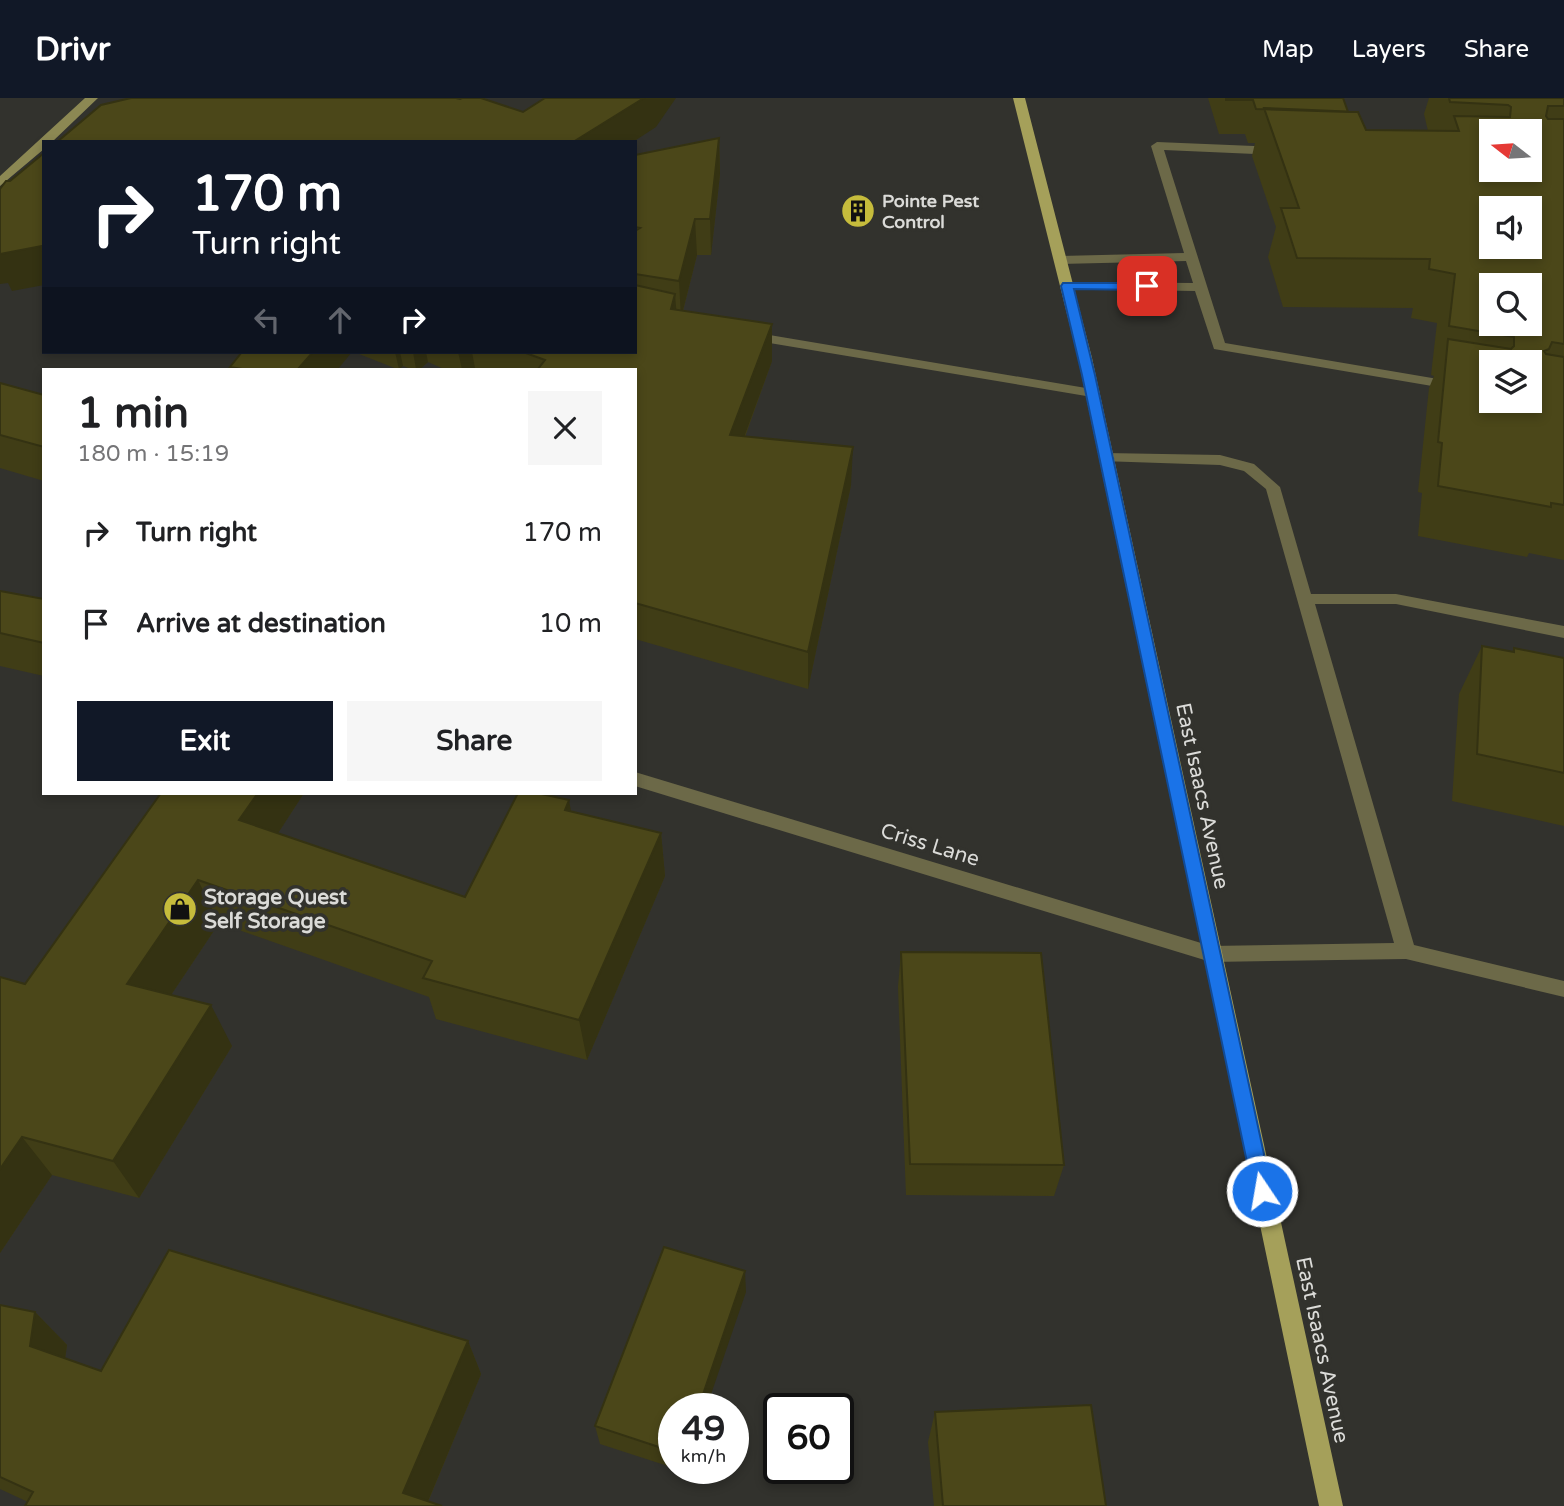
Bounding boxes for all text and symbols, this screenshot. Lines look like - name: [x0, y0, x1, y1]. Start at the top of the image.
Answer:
- text: Drivr: [35, 30, 110, 69]
- text: Map: [1262, 35, 1314, 64]
- text: Layers: [1352, 35, 1426, 64]
- text: Share: [1464, 35, 1529, 64]
- north arrow: [1479, 119, 1542, 182]
- map controls: [1479, 119, 1542, 413]
- text: 170 m: [192, 165, 342, 224]
- icon: right: [77, 168, 168, 259]
- place label: Pointe Pest Control: [882, 190, 979, 233]
- building icon: Pointe Pest Control: [839, 192, 877, 230]
- button: sound: [1479, 196, 1542, 259]
- text: Turn right: [192, 225, 341, 263]
- pin: [1117, 256, 1177, 316]
- icon: arrive: [1128, 267, 1166, 305]
- button: search: [1479, 273, 1542, 336]
- icon: left: [248, 301, 286, 339]
- icon: ahead: [321, 301, 359, 339]
- icon: right: [394, 301, 432, 339]
- button: layers: [1479, 350, 1542, 413]
- text: 1 min: [77, 388, 189, 439]
- button: close: [528, 391, 602, 465]
- text: 180 m · 15:19: [77, 440, 229, 468]
- icon: right: [77, 514, 115, 552]
- text: Turn right: [136, 517, 257, 548]
- text: 170 m: [522, 517, 602, 548]
- icon: arrive: [77, 605, 115, 643]
- text: Arrive at destination: [136, 608, 386, 639]
- text: 10 m: [539, 608, 602, 639]
- button: Exit: [77, 701, 333, 781]
- button: Share: [347, 701, 602, 781]
- street label: East Isaacs Avenue: [1170, 701, 1234, 892]
- street label: Criss Lane: [878, 818, 982, 872]
- place label: Storage Quest Self Storage: [204, 885, 347, 934]
- shop icon: Storage Quest Self Storage: [161, 890, 199, 928]
- position arrow: [1225, 1154, 1299, 1228]
- street label: East Isaacs Avenue: [1290, 1255, 1354, 1446]
- speed limit sign: 60: [763, 1393, 854, 1484]
- text: 49: [682, 1408, 725, 1450]
- text: km/h: [681, 1445, 726, 1467]

